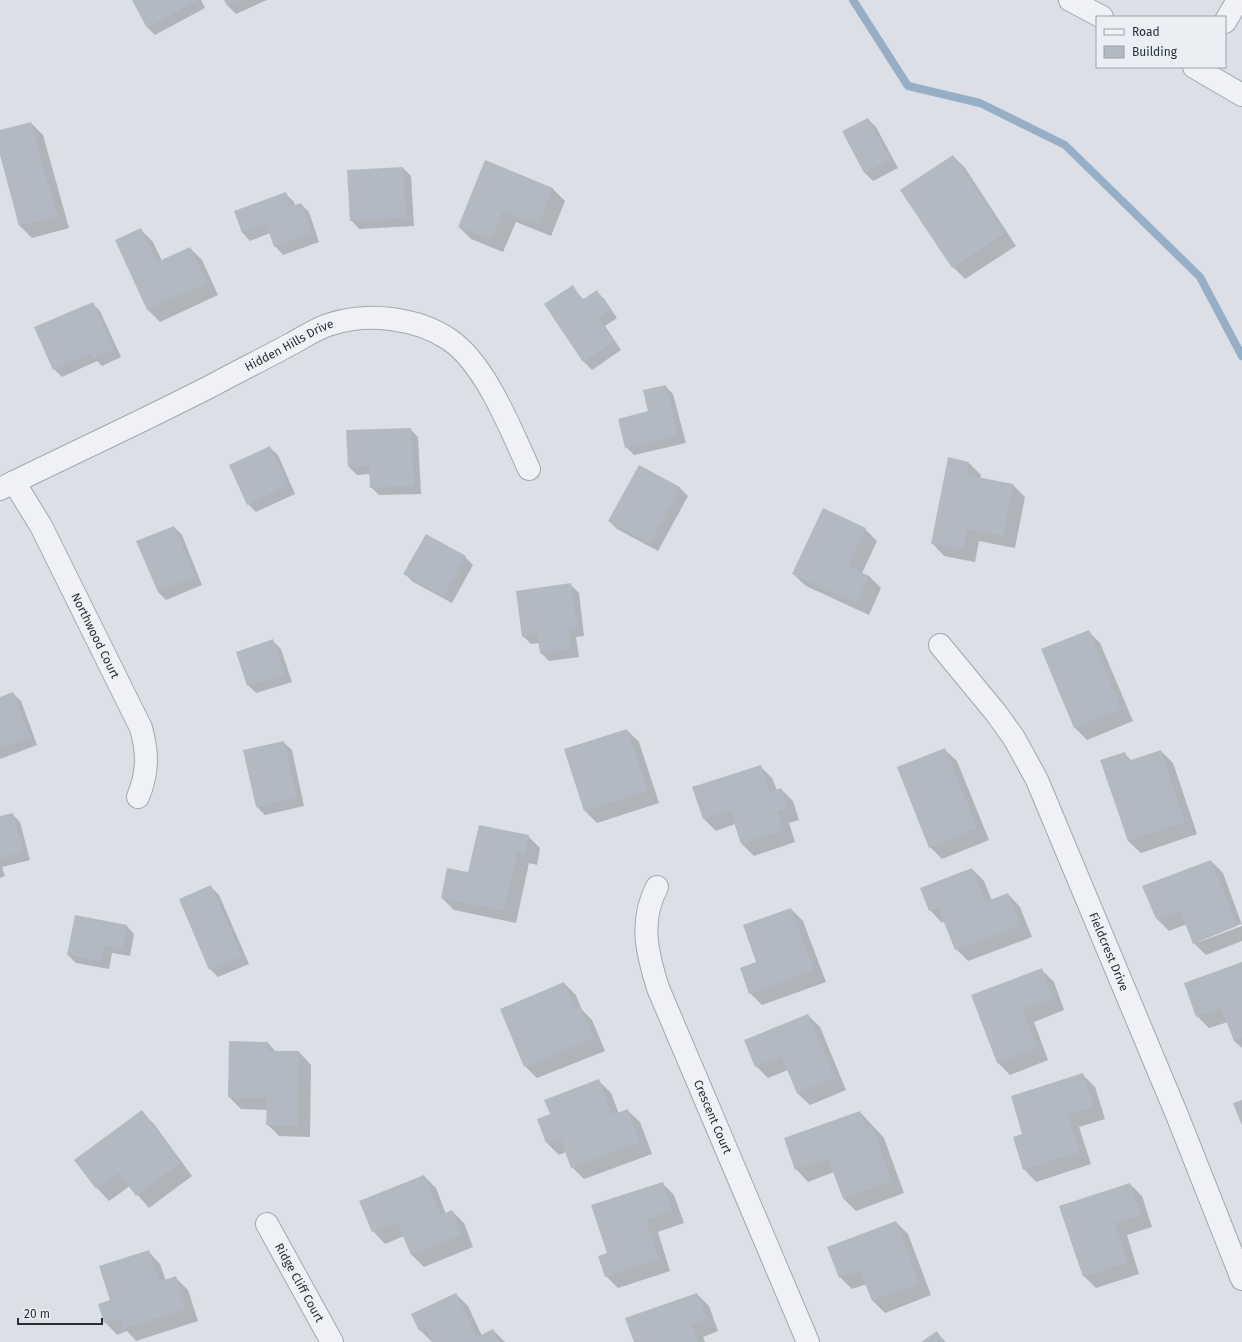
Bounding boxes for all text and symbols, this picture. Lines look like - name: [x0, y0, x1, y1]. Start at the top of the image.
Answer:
- legend: [1096, 16, 1226, 68]
- text: Road: [1132, 25, 1160, 39]
- text: Building: [1132, 45, 1178, 59]
- street label: Hidden Hills Drive: [242, 317, 335, 374]
- street label: Northwood Court: [68, 591, 123, 681]
- street label: Fieldcrest Drive: [1086, 910, 1131, 993]
- street label: Crescent Court: [691, 1078, 735, 1157]
- street label: Ridge Cliff Court: [272, 1241, 327, 1325]
- scale bar: [18, 1300, 102, 1326]
- text: 20 m: [24, 1307, 50, 1321]

